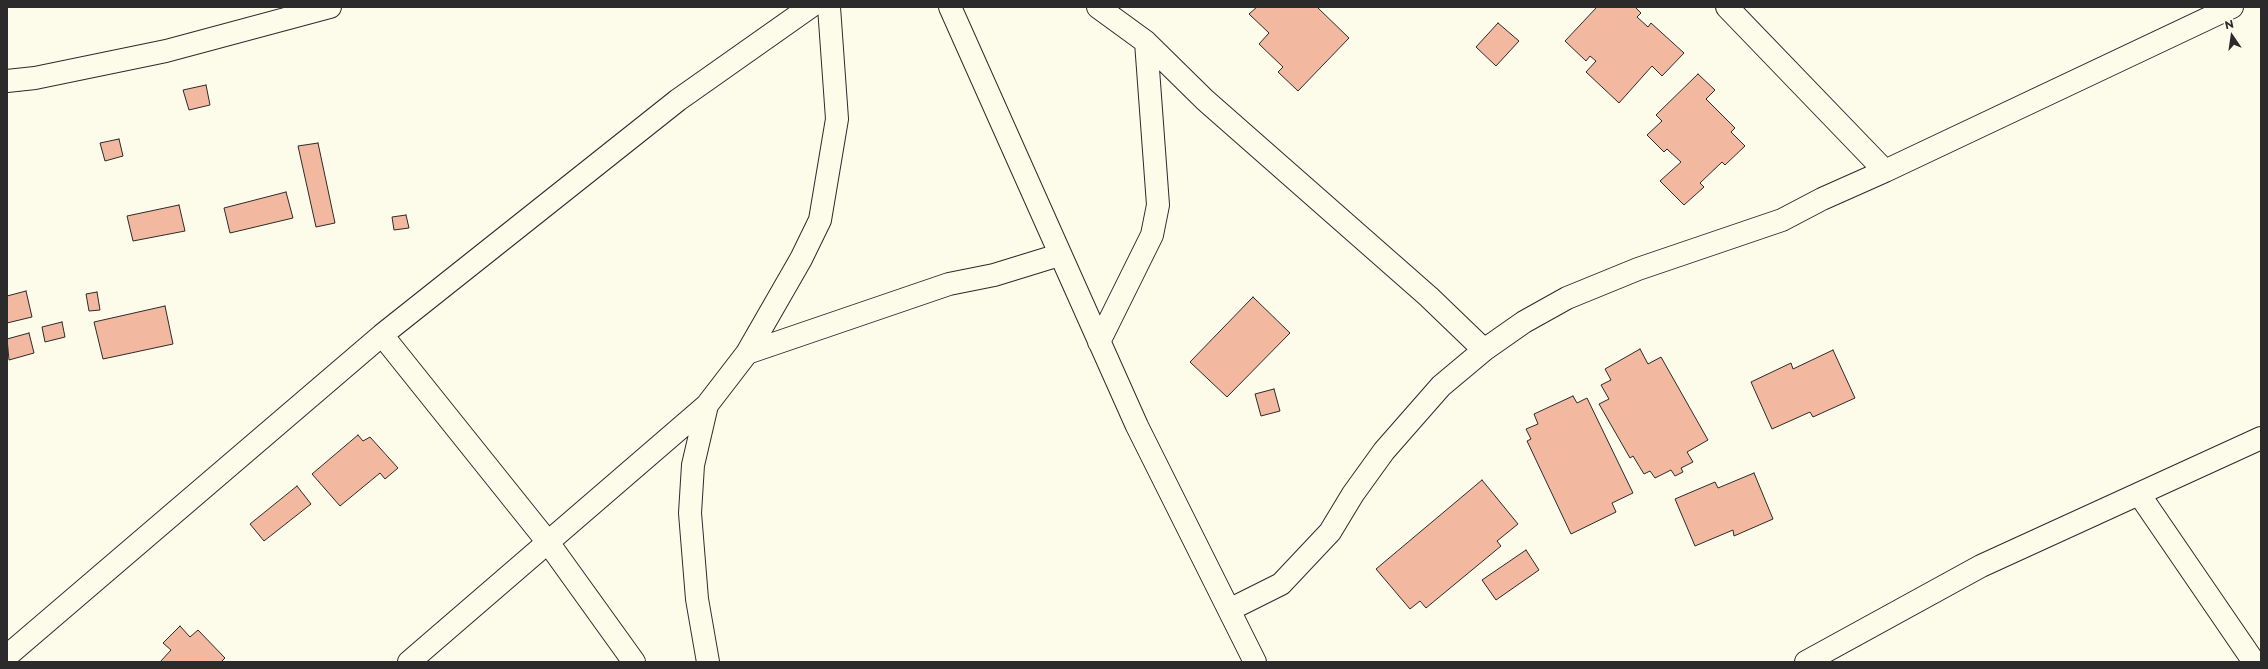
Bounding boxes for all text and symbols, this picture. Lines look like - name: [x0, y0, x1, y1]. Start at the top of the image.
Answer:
- north arrow: [2212, 16, 2252, 56]
- text: N: [2223, 16, 2235, 32]

